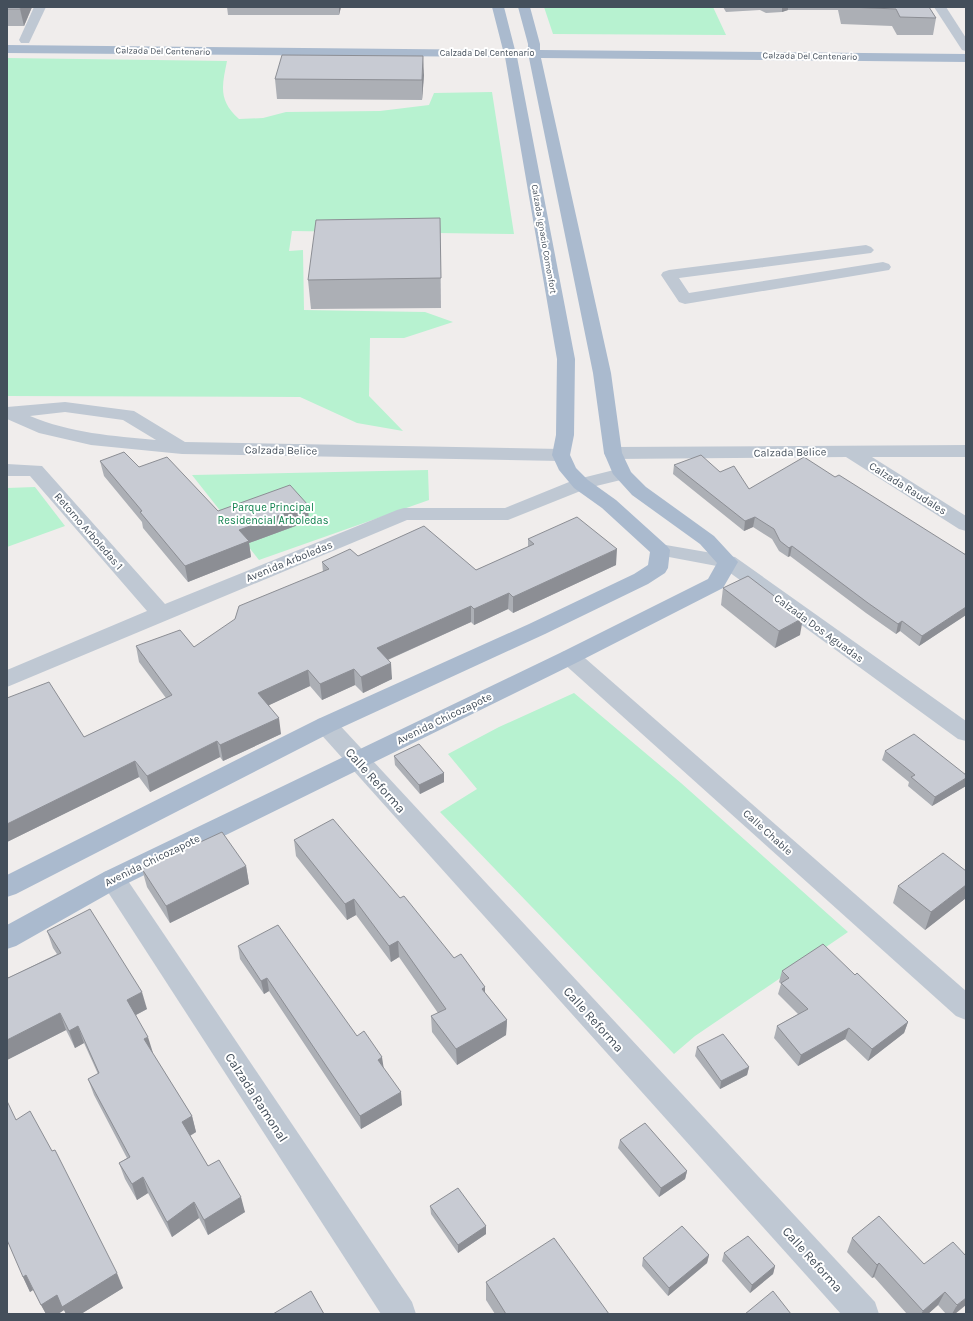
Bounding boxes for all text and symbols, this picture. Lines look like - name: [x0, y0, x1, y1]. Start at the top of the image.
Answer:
- street label: Calzada Del Centenario: [116, 45, 210, 57]
- street label: Calzada Del Centenario: [440, 48, 534, 58]
- street label: Calzada Del Centenario: [763, 50, 857, 62]
- street label: Calzada Ignacio Comonfort: [529, 184, 559, 295]
- street label: Calzada Belice: [245, 443, 318, 458]
- street label: Calzada Belice: [754, 445, 827, 460]
- street label: Calzada Raudales: [867, 459, 949, 518]
- street label: Retorno Arboledas 1: [52, 490, 126, 573]
- park label: Parque Principal Residencial Arboledas: [218, 501, 329, 527]
- street label: Avenida Arboledas: [244, 538, 335, 585]
- street label: Calzada Dos Aguadas: [771, 592, 866, 665]
- street label: Avenida Chicozapote: [395, 690, 494, 747]
- street label: Calle Reforma: [342, 745, 409, 816]
- street label: Calle Chable: [740, 807, 795, 858]
- street label: Avenida Chicozapote: [103, 832, 202, 889]
- street label: Calle Reforma: [560, 984, 627, 1055]
- street label: Calzada Ramonal: [222, 1050, 291, 1145]
- street label: Calle Reforma: [779, 1224, 846, 1295]

